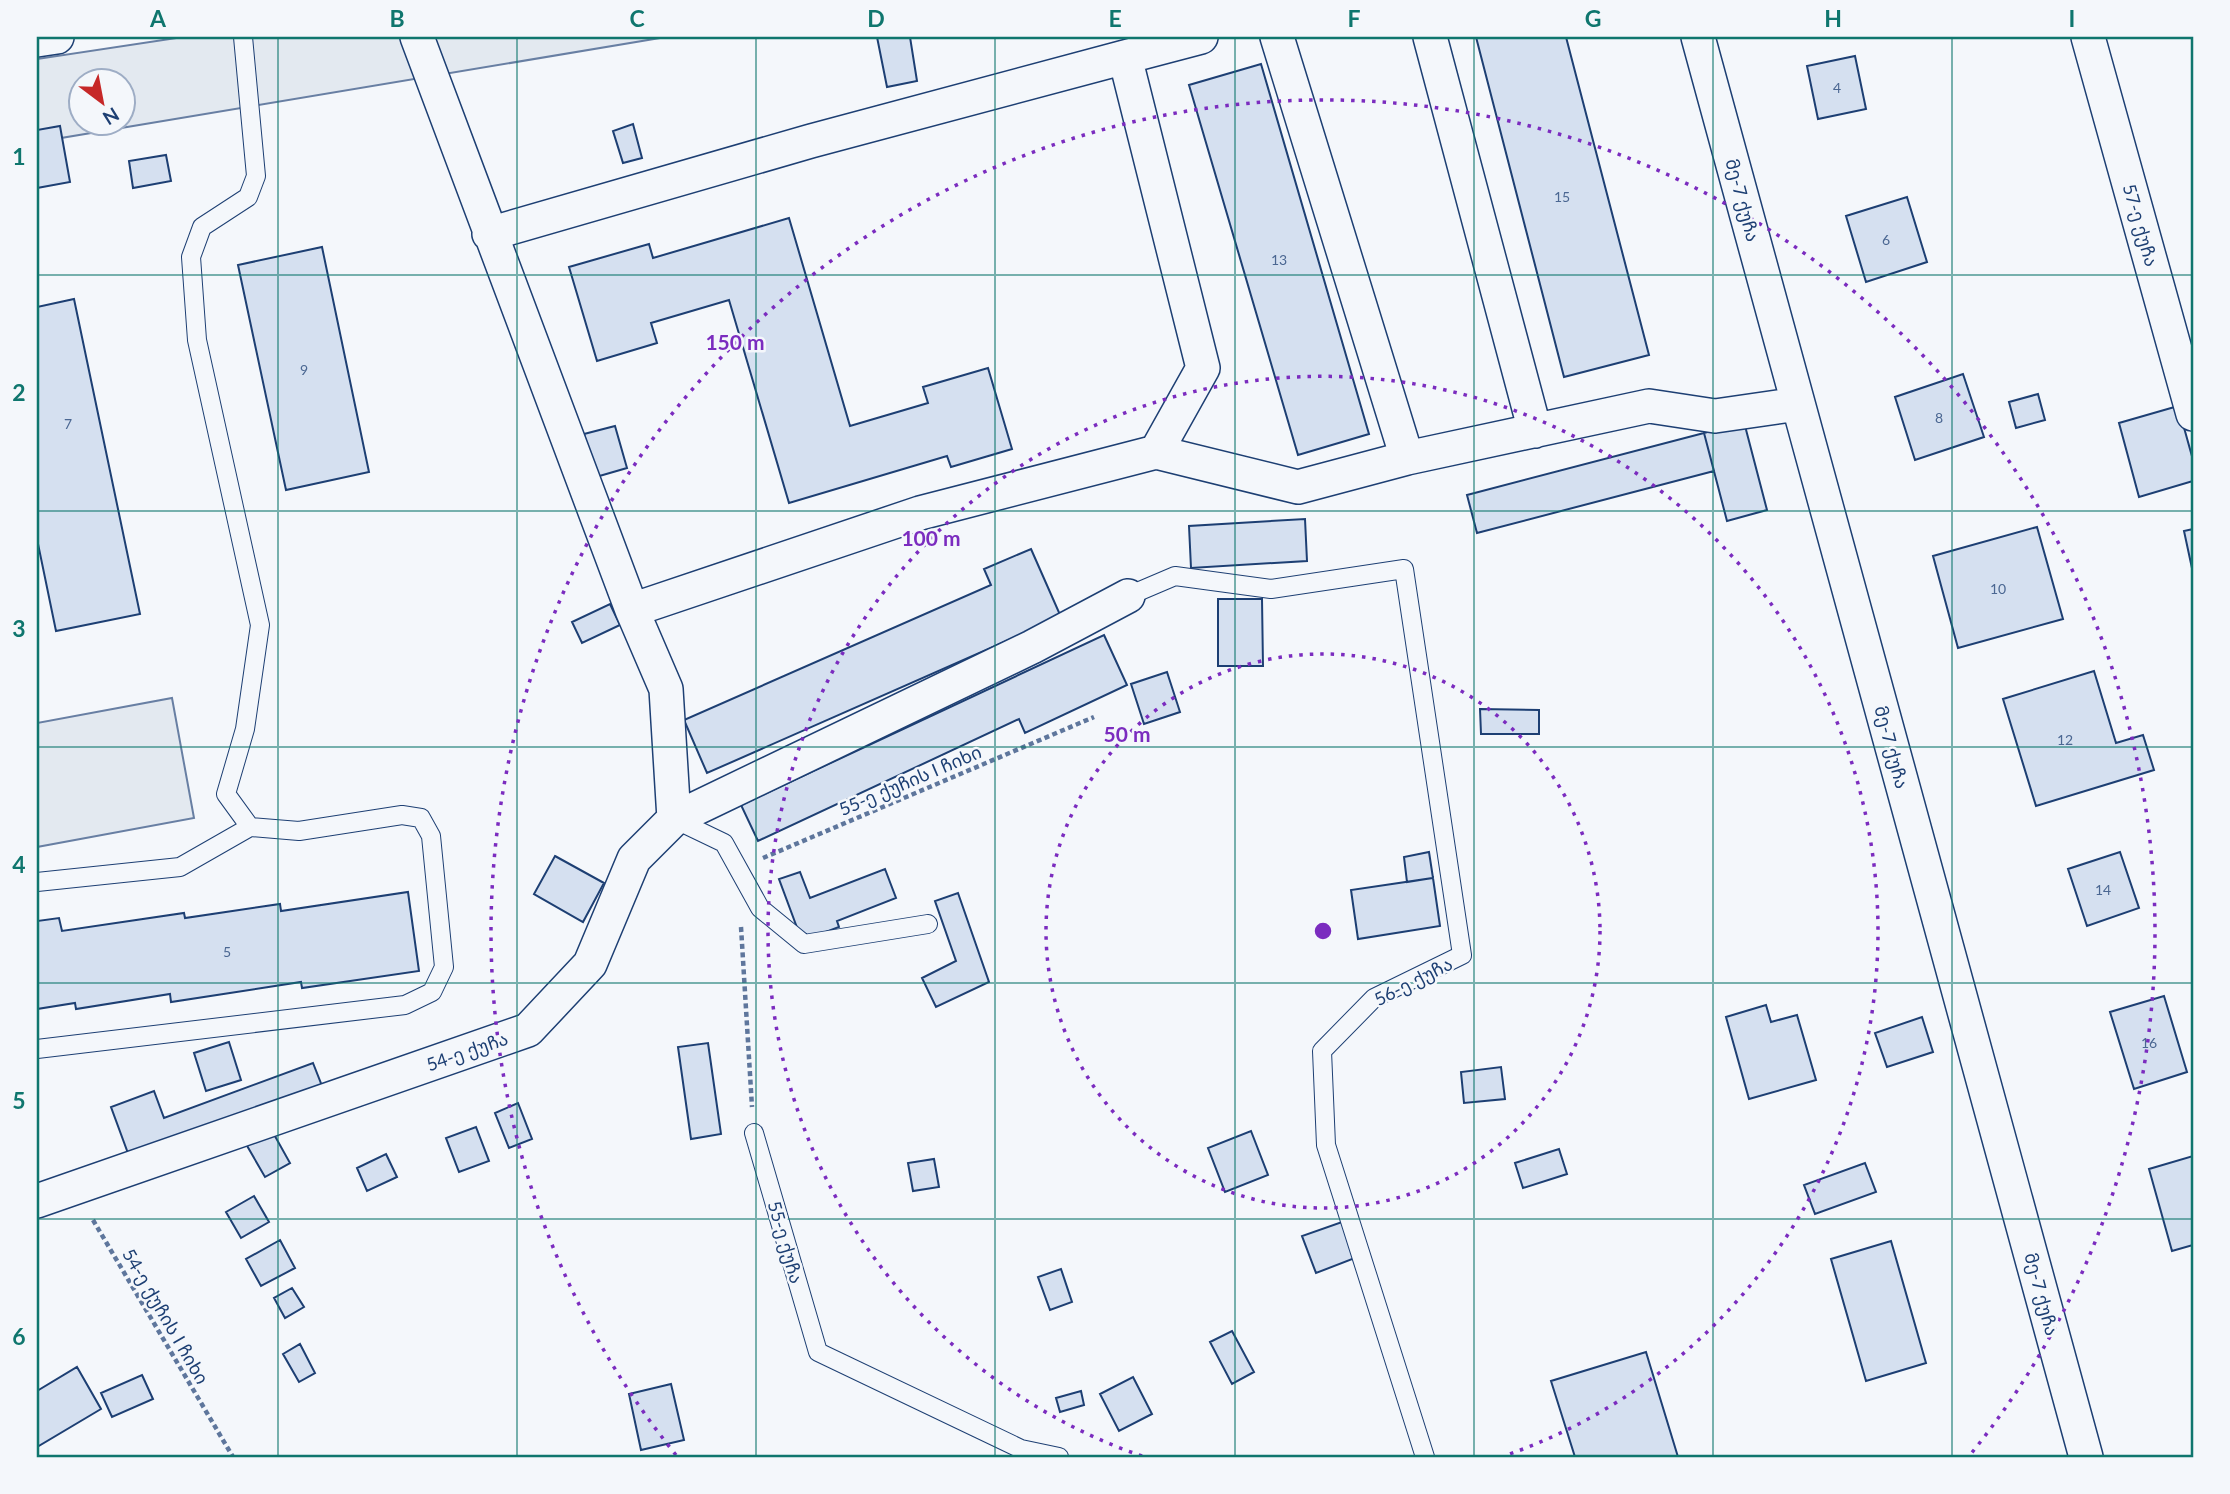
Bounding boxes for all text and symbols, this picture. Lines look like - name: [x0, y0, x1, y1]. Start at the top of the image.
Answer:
- text: A: [149, 4, 167, 32]
- text: B: [389, 4, 405, 32]
- text: C: [629, 4, 645, 32]
- text: D: [867, 4, 885, 32]
- text: E: [1108, 4, 1122, 32]
- text: F: [1347, 4, 1361, 32]
- text: G: [1585, 4, 1601, 32]
- text: H: [1824, 4, 1842, 32]
- text: I: [2069, 4, 2075, 32]
- north arrow: [66, 66, 136, 136]
- house number: 4: [1833, 79, 1841, 96]
- text: N: [99, 103, 124, 130]
- text: 1: [12, 142, 26, 170]
- street label: მე-7 ქუჩა: [1720, 156, 1765, 244]
- street label: 57-ე ქუჩა: [2118, 181, 2163, 269]
- house number: 15: [1554, 188, 1570, 205]
- house number: 6: [1882, 231, 1890, 248]
- house number: 13: [1271, 251, 1287, 268]
- text: 150 m: [705, 329, 765, 354]
- house number: 9: [300, 361, 308, 378]
- text: 2: [12, 378, 26, 406]
- house number: 8: [1935, 409, 1943, 426]
- house number: 7: [64, 415, 72, 432]
- text: 100 m: [901, 525, 961, 550]
- house number: 10: [1990, 580, 2006, 597]
- text: 3: [12, 614, 26, 642]
- street label: მე-7 ქუჩა: [1869, 703, 1914, 791]
- text: 50 m: [1103, 721, 1151, 746]
- house number: 12: [2057, 731, 2073, 748]
- street label: 55-ე ქუჩის I ჩიხი: [835, 740, 985, 821]
- text: 4: [12, 850, 26, 878]
- house number: 14: [2095, 881, 2111, 898]
- centre of rings: [1311, 919, 1335, 943]
- house number: 5: [223, 943, 231, 960]
- street label: 56-ე ქუჩა: [1370, 952, 1456, 1011]
- street label: 54-ე ქუჩა: [423, 1027, 511, 1076]
- house number: 16: [2141, 1034, 2157, 1051]
- text: 5: [12, 1086, 26, 1114]
- street label: 55-ე ქუჩა: [763, 1198, 808, 1286]
- street label: 54-ე ქუჩის I ჩიხი: [117, 1244, 214, 1388]
- street label: მე-7 ქუჩა: [2019, 1250, 2064, 1338]
- text: 6: [12, 1322, 26, 1350]

